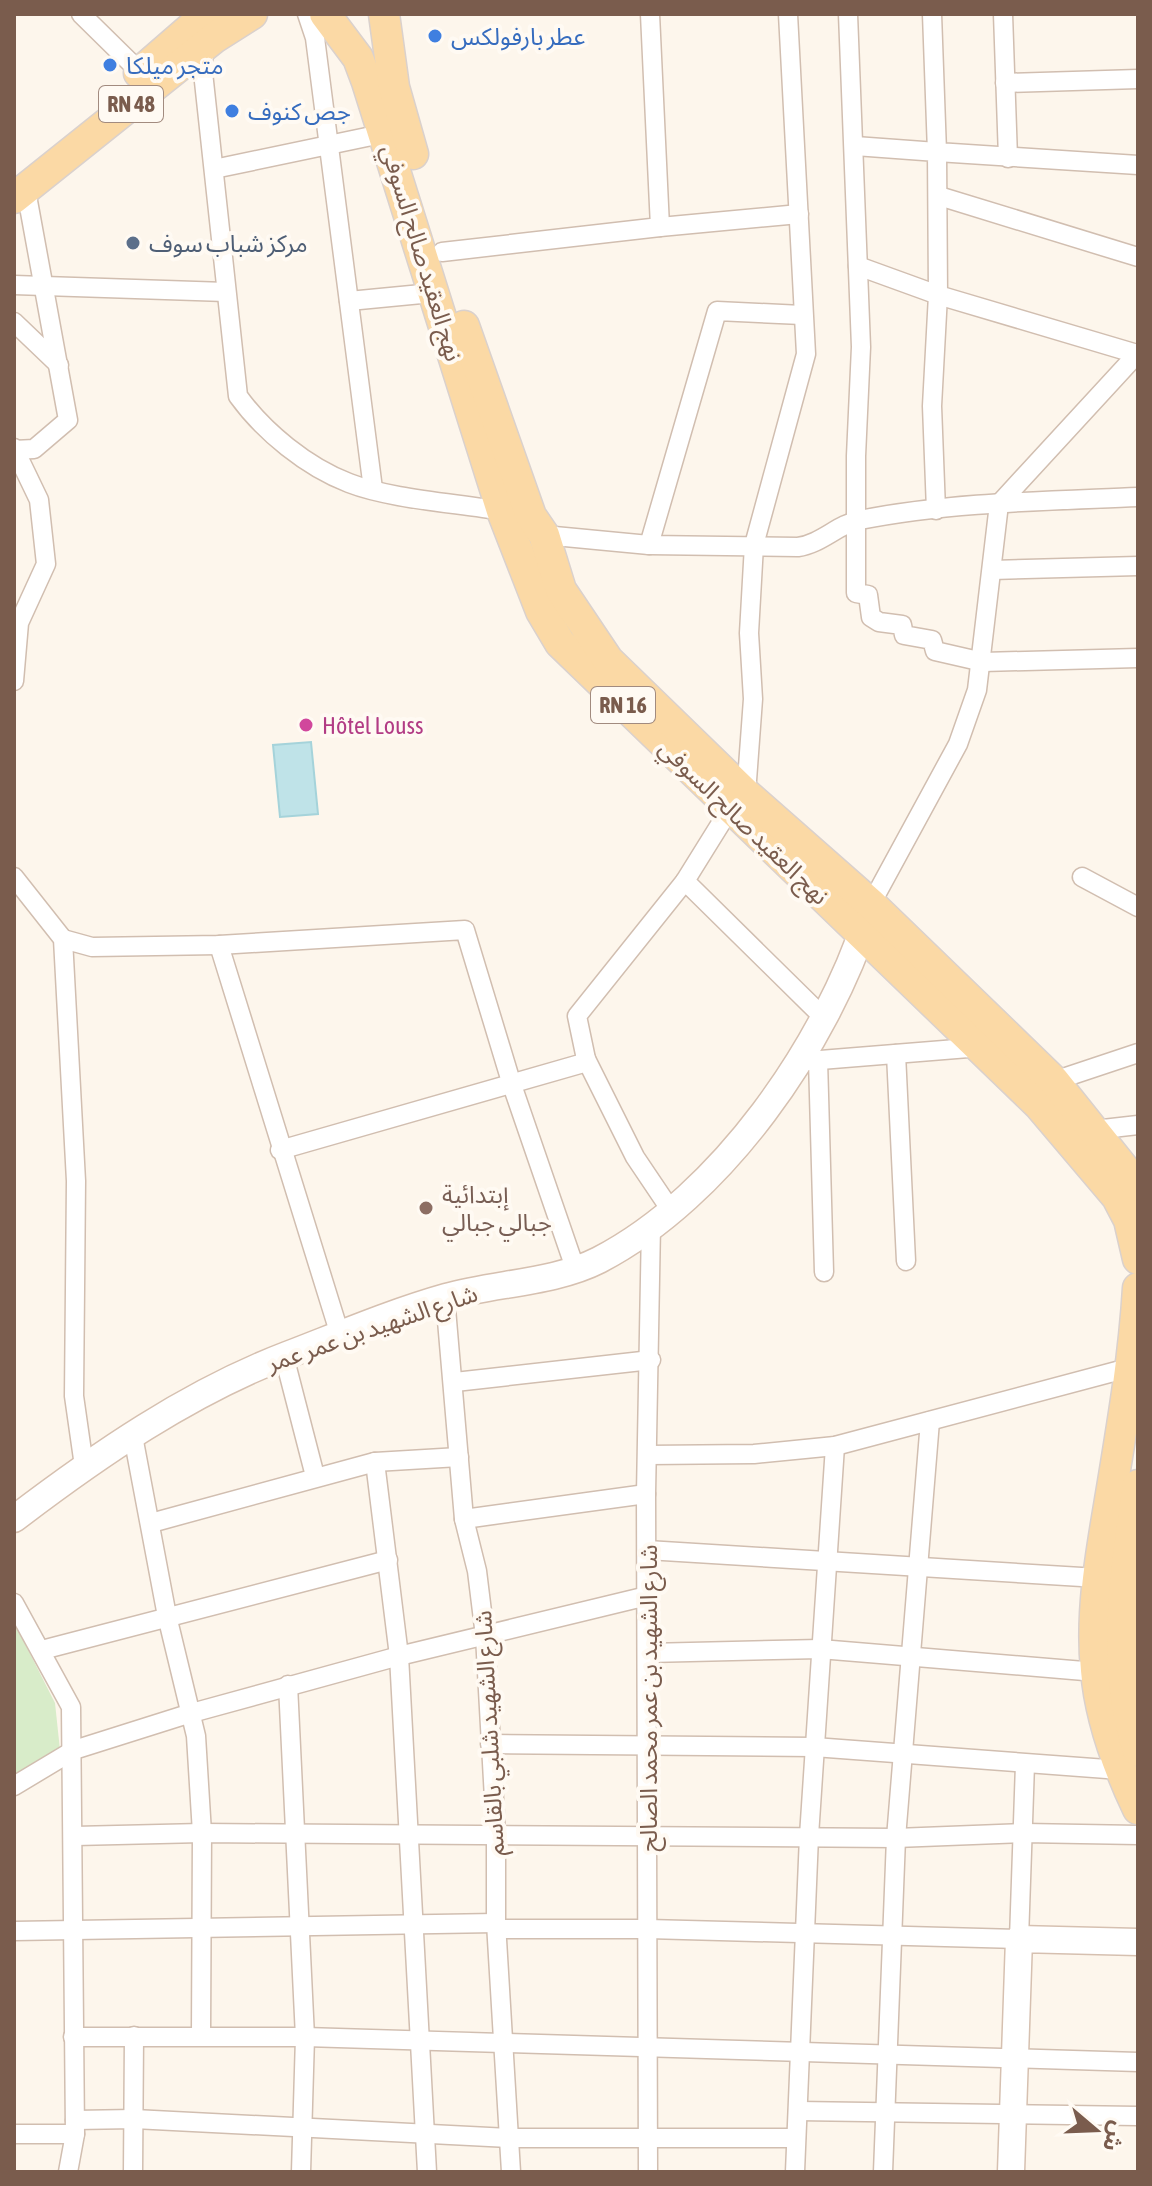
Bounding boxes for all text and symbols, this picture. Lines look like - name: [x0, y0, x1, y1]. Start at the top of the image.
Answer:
- place label: عطر بارفولكس: [451, 23, 585, 51]
- marker: عطر بارفولكس: [426, 27, 444, 45]
- place label: متجر ميلكا: [126, 52, 224, 80]
- marker: متجر ميلكا: [101, 56, 119, 74]
- road number: RN 48: [99, 86, 163, 122]
- place label: جص كنوف: [248, 98, 351, 126]
- marker: جص كنوف: [223, 102, 241, 120]
- street label: نهج العقيد صالح السوفي: [371, 142, 468, 366]
- place label: مركز شباب سوف: [149, 230, 308, 258]
- marker: مركز شباب سوف: [124, 234, 142, 252]
- road number: RN 16: [591, 687, 655, 723]
- place label: Hôtel Louss: [322, 712, 424, 739]
- marker: Hôtel Louss: [297, 716, 315, 734]
- street label: نهج العقيد صالح السوفي: [650, 734, 834, 914]
- place label: إبتدائية جبالي جبالي: [442, 1181, 552, 1241]
- marker: إبتدائية جبالي جبالي: [417, 1199, 435, 1217]
- street label: شارع الشهيد بن عمر عمر: [262, 1279, 482, 1381]
- street label: شارع الشهيد بن عمر محمد الصالح: [635, 1545, 666, 1851]
- street label: شارع الشهيد شلبي بالقاسم: [469, 1609, 514, 1856]
- north arrow: [1056, 2090, 1136, 2170]
- text: ش: [1098, 2118, 1132, 2155]

